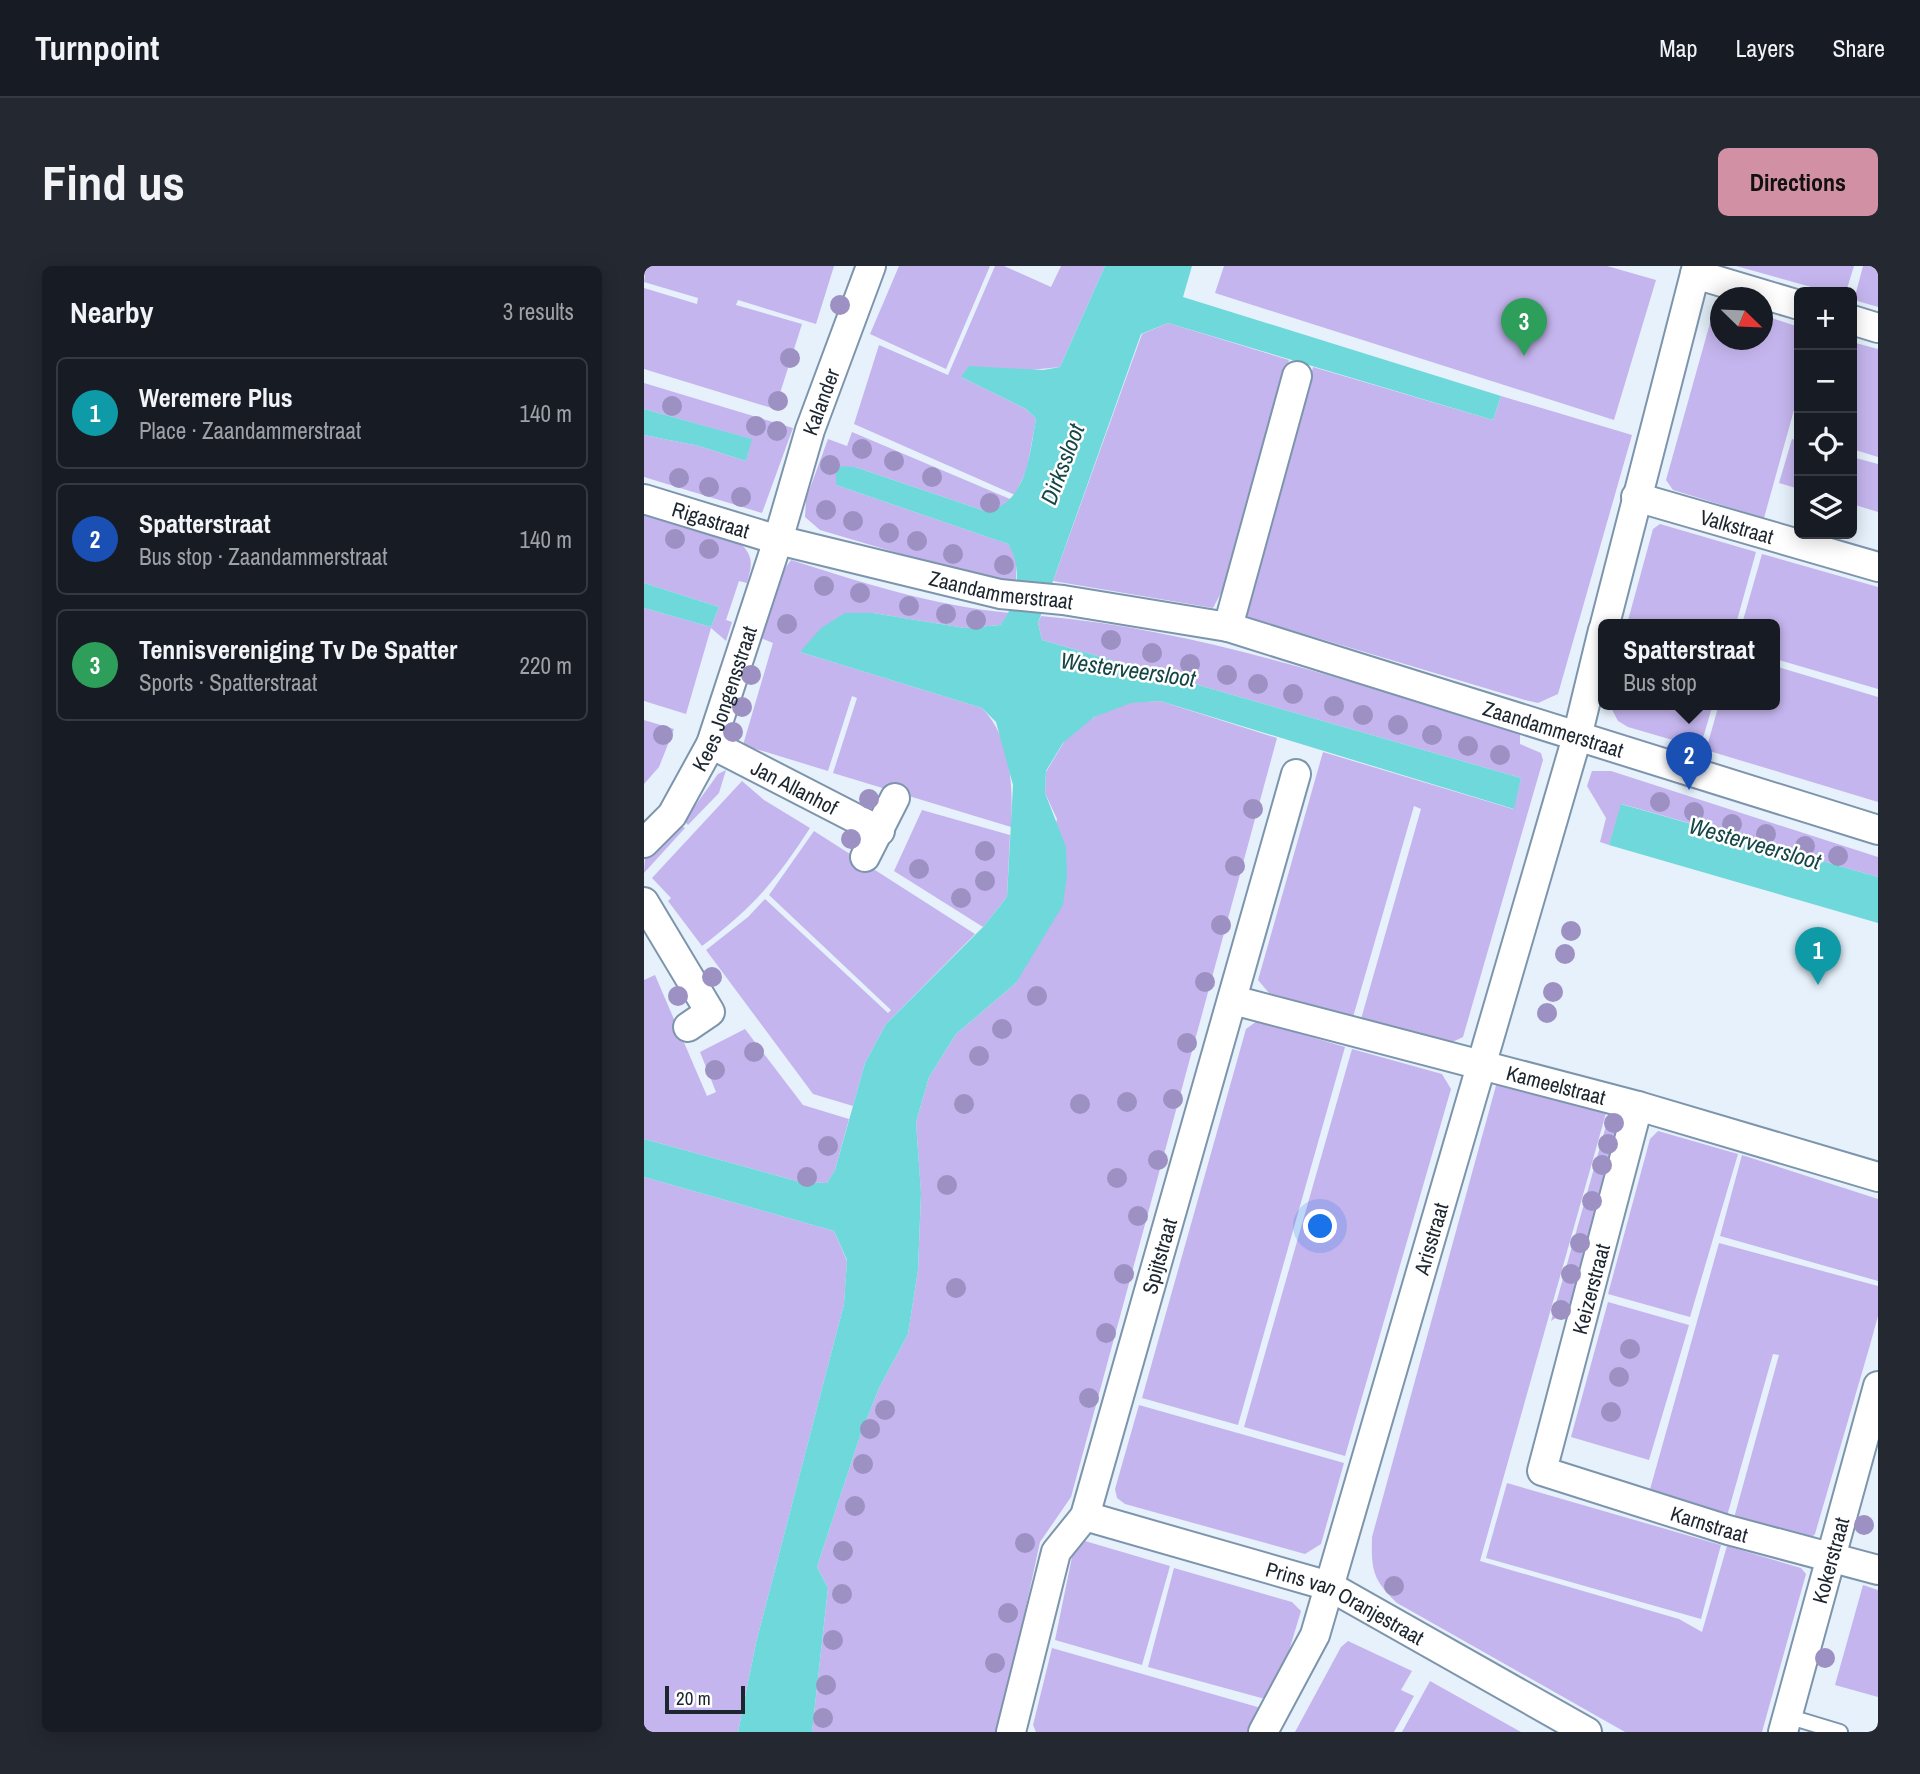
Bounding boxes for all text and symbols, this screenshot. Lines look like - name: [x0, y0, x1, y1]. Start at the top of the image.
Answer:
- text: Turnpoint: [35, 26, 159, 70]
- text: Map: [1659, 32, 1697, 64]
- text: Layers: [1735, 32, 1794, 64]
- text: Share: [1832, 32, 1885, 64]
- button: Directions: [1718, 148, 1878, 216]
- text: Find us: [42, 149, 185, 215]
- north arrow: [1710, 287, 1773, 350]
- map controls: [1794, 287, 1857, 539]
- button: +: [1794, 287, 1857, 350]
- text: Nearby: [70, 292, 153, 332]
- text: 3 results: [503, 296, 574, 327]
- pin: 3: [1501, 298, 1547, 356]
- button: −: [1794, 350, 1857, 413]
- street label: Kalander: [795, 364, 846, 439]
- text: Weremere Plus: [139, 380, 293, 415]
- text: 1: [90, 398, 100, 429]
- text: 140 m: [520, 398, 572, 429]
- button: locate: [1794, 413, 1857, 476]
- text: Place · Zaandammerstraat: [139, 415, 361, 446]
- water label: Dirkssloot: [1033, 419, 1092, 509]
- button: layers: [1794, 476, 1857, 539]
- street label: Rigastraat: [669, 494, 753, 545]
- street label: Valkstraat: [1697, 502, 1777, 551]
- text: Spatterstraat: [139, 506, 271, 541]
- text: 2: [90, 524, 100, 555]
- text: 140 m: [520, 524, 572, 555]
- text: Bus stop · Zaandammerstraat: [139, 541, 387, 572]
- street label: Zaandammerstraat: [926, 563, 1075, 616]
- popup: [1598, 619, 1780, 710]
- street label: Kees Jongensstraat: [684, 622, 763, 776]
- text: Tennisvereniging Tv De Spatter: [139, 632, 457, 667]
- text: Spatterstraat: [1623, 632, 1755, 667]
- water label: Westerveersloot: [1059, 644, 1198, 694]
- text: 3: [90, 650, 100, 681]
- text: 220 m: [520, 650, 572, 681]
- text: Sports · Spatterstraat: [139, 667, 317, 698]
- text: Bus stop: [1623, 667, 1697, 698]
- street label: Zaandammerstraat: [1480, 693, 1627, 764]
- pin: 2: [1666, 732, 1712, 790]
- street label: Jan Allanhof: [746, 753, 843, 821]
- water label: Westerveersloot: [1685, 809, 1825, 877]
- pin: 1: [1795, 927, 1841, 985]
- street label: Kameelstraat: [1503, 1058, 1609, 1111]
- street label: Arisstraat: [1406, 1199, 1455, 1279]
- your location: [1303, 1209, 1337, 1243]
- street label: Spijtstraat: [1134, 1215, 1184, 1297]
- street label: Keizerstraat: [1565, 1240, 1617, 1338]
- street label: Karnstraat: [1667, 1498, 1751, 1549]
- street label: Kokerstraat: [1804, 1514, 1856, 1607]
- street label: Prins van Oranjestraat: [1262, 1554, 1430, 1652]
- scale bar: [665, 1683, 746, 1715]
- text: 20 m: [676, 1685, 711, 1711]

